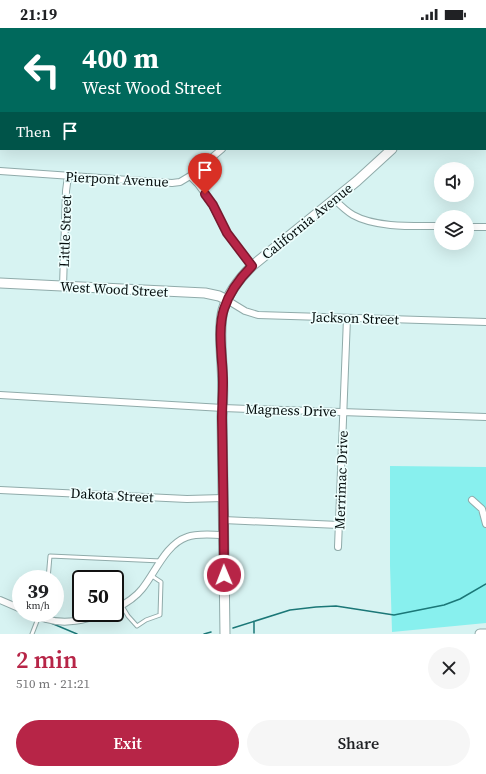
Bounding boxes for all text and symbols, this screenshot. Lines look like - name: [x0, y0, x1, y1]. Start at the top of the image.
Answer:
- text: 21:19: [20, 4, 57, 25]
- text: 400 m: [82, 39, 159, 77]
- icon: left: [16, 44, 68, 96]
- text: West Wood Street: [82, 75, 221, 100]
- icon: arrive: [59, 120, 81, 142]
- text: Then: [16, 121, 51, 142]
- pin: [188, 153, 222, 194]
- icon: arrive: [194, 159, 216, 181]
- map controls: [434, 162, 474, 250]
- button: sound: [434, 162, 474, 202]
- street label: Pierpont Avenue: [65, 166, 169, 192]
- street label: California Avenue: [257, 178, 357, 264]
- street label: Little Street: [54, 194, 76, 268]
- button: layers: [434, 210, 474, 250]
- street label: West Wood Street: [59, 276, 169, 302]
- street label: Jackson Street: [310, 306, 400, 330]
- street label: Magness Drive: [245, 398, 337, 422]
- street label: Merrimac Drive: [329, 430, 353, 530]
- street label: Dakota Street: [70, 483, 154, 507]
- position arrow: [203, 554, 245, 596]
- speed limit sign: 50: [72, 570, 124, 622]
- text: 39: [27, 577, 49, 605]
- text: km/h: [26, 599, 50, 612]
- text: 2 min: [16, 643, 78, 676]
- button: close: [428, 647, 470, 689]
- text: 510 m · 21:21: [16, 675, 90, 692]
- button: Exit: [16, 720, 239, 766]
- button: Share: [247, 720, 470, 766]

